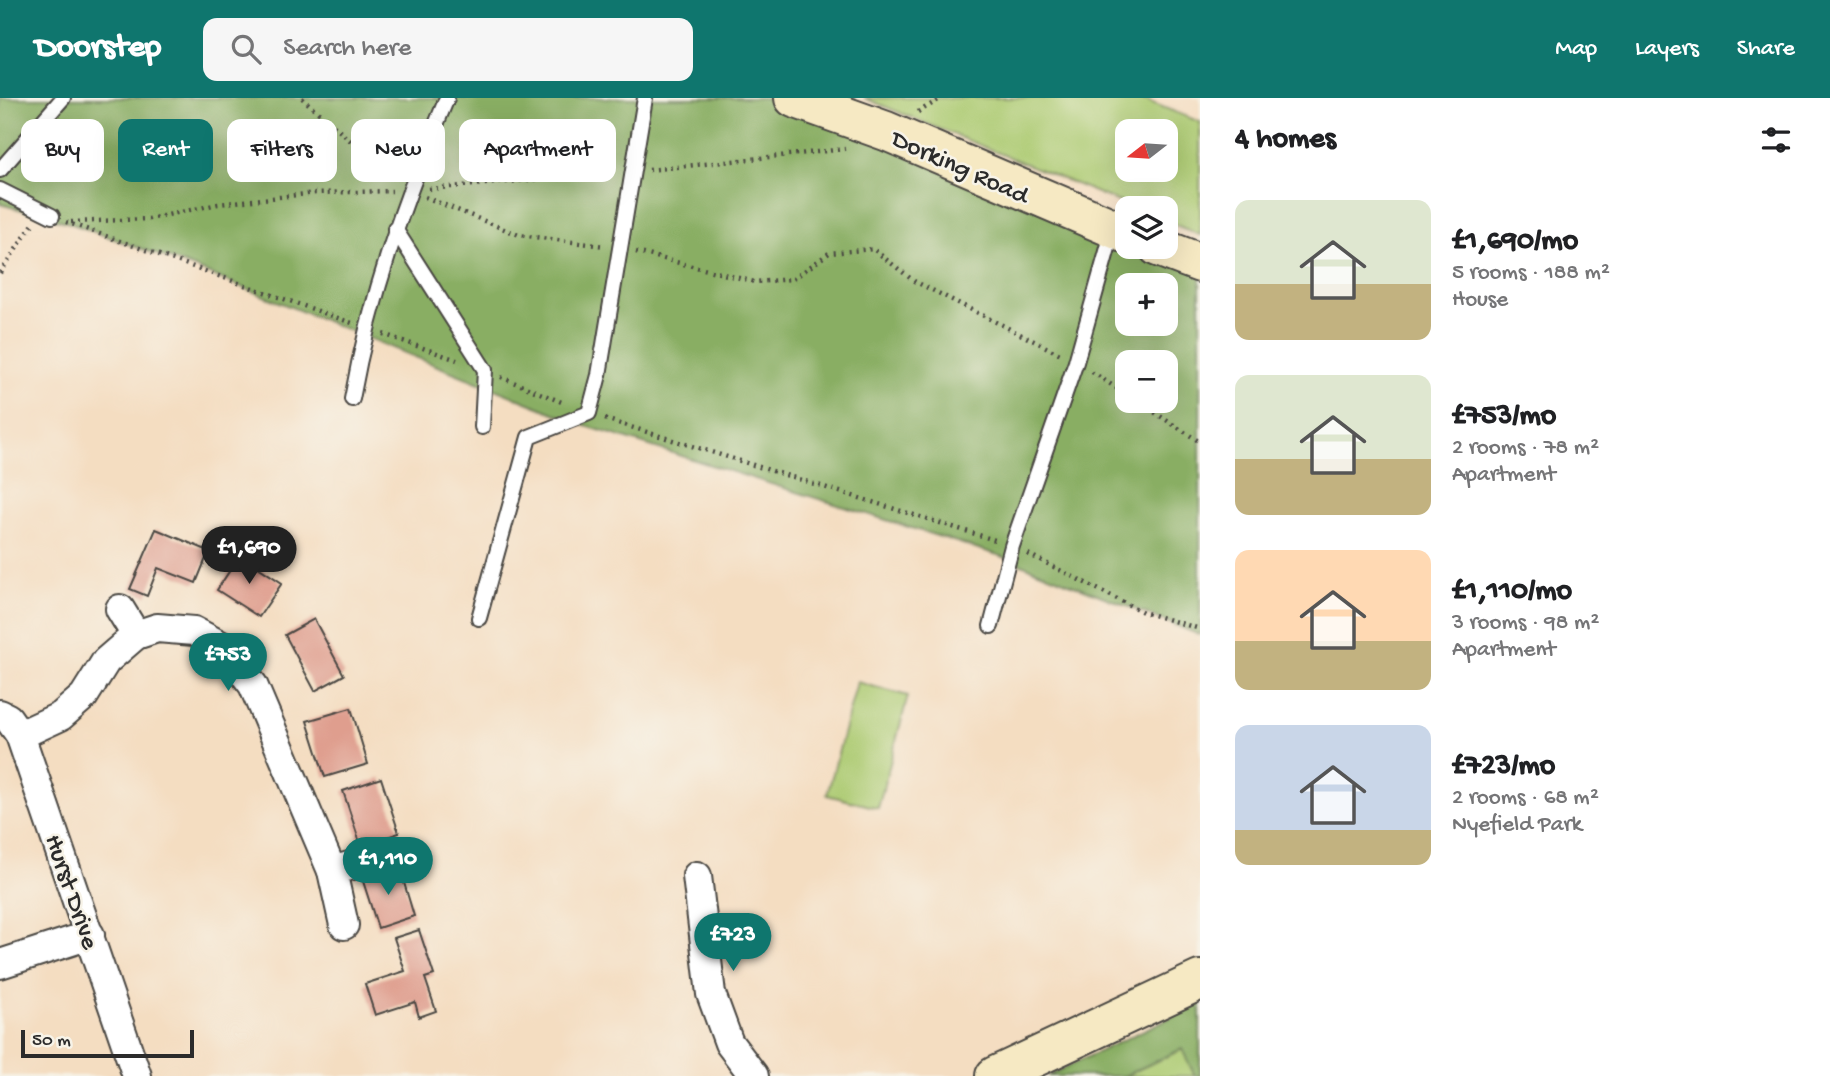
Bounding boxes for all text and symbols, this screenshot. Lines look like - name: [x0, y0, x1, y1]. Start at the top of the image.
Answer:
- search box: [203, 18, 693, 81]
- text: Doorstep: [35, 30, 161, 68]
- icon: search: [227, 30, 265, 68]
- text: Search here: [283, 34, 411, 65]
- text: Map: [1555, 35, 1597, 64]
- text: Layers: [1635, 35, 1699, 64]
- text: Share: [1737, 35, 1795, 64]
- chip: Buy: [21, 119, 104, 182]
- chip: Rent: [118, 119, 213, 182]
- chip: Filters: [227, 119, 337, 182]
- chip: New: [351, 119, 445, 182]
- chip: Apartment: [459, 119, 616, 182]
- north arrow: [1115, 119, 1178, 182]
- map controls: [1115, 119, 1178, 413]
- icon: filters: [1757, 121, 1795, 159]
- text: 4 homes: [1235, 123, 1336, 158]
- street label: Dorking Road: [884, 124, 1034, 214]
- button: layers: [1115, 196, 1178, 259]
- text: £1,690/mo: [1452, 225, 1578, 260]
- icon: home: [1291, 228, 1375, 312]
- text: 5 rooms · 188 m²: [1452, 260, 1610, 287]
- button: +: [1115, 273, 1178, 336]
- text: House: [1452, 287, 1508, 314]
- button: −: [1115, 350, 1178, 413]
- text: £753/mo: [1452, 400, 1556, 435]
- icon: home: [1291, 403, 1375, 487]
- text: 2 rooms · 78 m²: [1452, 435, 1599, 462]
- text: Apartment: [1452, 462, 1556, 489]
- pin: £1,690: [192, 526, 306, 586]
- text: £1,690: [218, 535, 280, 562]
- text: £1,110/mo: [1452, 575, 1572, 610]
- icon: home: [1291, 578, 1375, 662]
- text: 3 rooms · 98 m²: [1452, 610, 1599, 637]
- pin: £753: [187, 634, 269, 693]
- text: Apartment: [1452, 637, 1556, 664]
- text: £753: [205, 642, 251, 669]
- text: £723/mo: [1452, 750, 1555, 785]
- icon: home: [1291, 753, 1375, 837]
- text: 2 rooms · 68 m²: [1452, 785, 1599, 812]
- text: Nyefield Park: [1452, 812, 1582, 839]
- street label: Hurst Drive: [36, 831, 104, 954]
- pin: £1,110: [331, 838, 445, 897]
- text: £1,110: [359, 846, 417, 873]
- pin: £723: [692, 914, 774, 973]
- text: £723: [710, 922, 756, 949]
- scale bar: [21, 1027, 194, 1059]
- text: 50 m: [32, 1030, 71, 1053]

